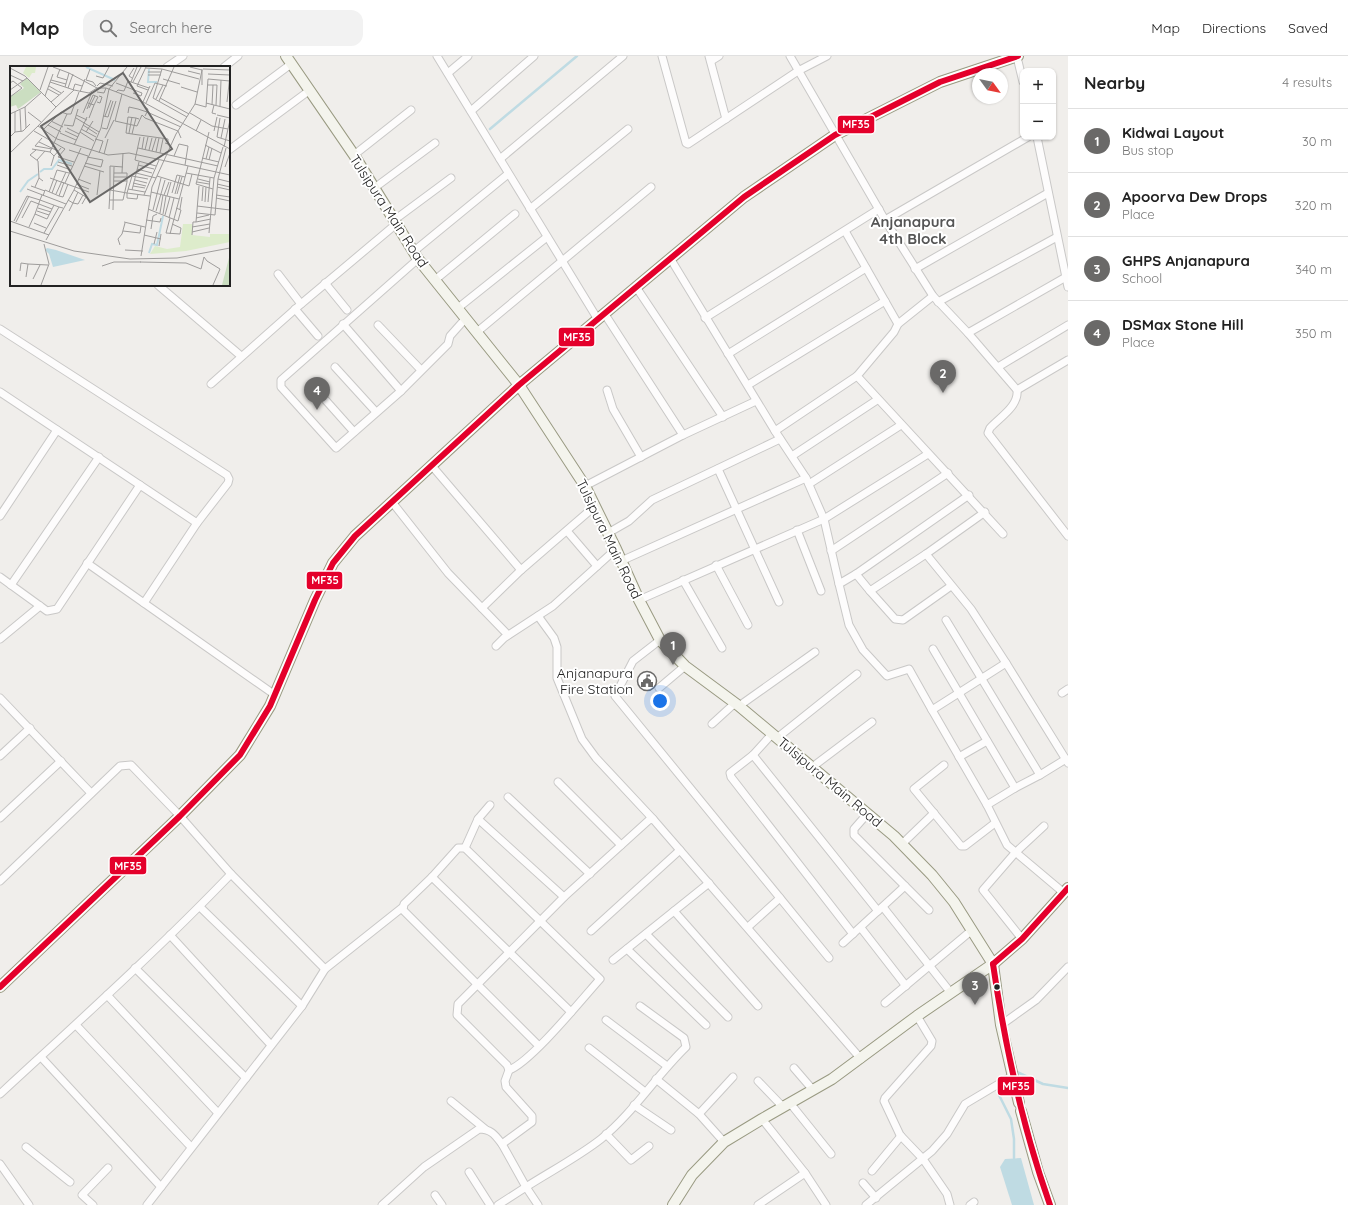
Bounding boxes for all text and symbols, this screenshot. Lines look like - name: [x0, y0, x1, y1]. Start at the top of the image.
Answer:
- search box: [83, 10, 363, 46]
- text: Map: [20, 16, 59, 40]
- icon: search: [97, 17, 119, 39]
- text: Search here: [129, 18, 212, 37]
- text: Map: [1151, 19, 1180, 37]
- text: Directions: [1202, 19, 1266, 37]
- text: Saved: [1288, 19, 1328, 37]
- inset map: [10, 66, 230, 286]
- north arrow: [972, 68, 1008, 104]
- map controls: [1020, 68, 1056, 140]
- button: +: [1020, 68, 1056, 104]
- text: Nearby: [1084, 72, 1145, 93]
- text: 4 results: [1282, 74, 1332, 90]
- button: −: [1020, 104, 1056, 140]
- line badge: MF35: [837, 115, 875, 134]
- text: MF35: [842, 117, 870, 131]
- text: Kidwai Layout: [1122, 123, 1224, 142]
- text: 1: [1094, 133, 1100, 149]
- text: 30 m: [1302, 133, 1332, 149]
- text: Bus stop: [1122, 142, 1174, 158]
- street label: Tulsipura Main Road: [346, 151, 432, 271]
- text: Apoorva Dew Drops: [1122, 187, 1267, 206]
- text: 2: [1093, 197, 1101, 213]
- text: 320 m: [1295, 197, 1332, 213]
- text: Place: [1122, 206, 1155, 222]
- district label: Anjanapura 4th Block: [871, 212, 955, 248]
- text: GHPS Anjanapura: [1122, 251, 1250, 270]
- text: 3: [1094, 261, 1100, 277]
- text: 340 m: [1295, 261, 1332, 277]
- text: School: [1122, 270, 1162, 286]
- text: DSMax Stone Hill: [1122, 315, 1244, 334]
- text: 4: [1093, 325, 1101, 341]
- text: 350 m: [1295, 325, 1332, 341]
- line badge: MF35: [558, 327, 595, 347]
- text: MF35: [563, 330, 591, 344]
- text: Place: [1122, 334, 1155, 350]
- pin: 2: [930, 360, 956, 393]
- pin: 4: [304, 377, 330, 410]
- street label: Tulsipura Main Road: [572, 476, 646, 602]
- line badge: MF35: [306, 571, 343, 590]
- text: MF35: [311, 573, 339, 587]
- pin: 1: [660, 632, 686, 665]
- place label: Anjanapura Fire Station: [557, 664, 633, 698]
- public building icon: Anjanapura Fire Station: [636, 670, 658, 692]
- your location: [650, 691, 670, 711]
- street label: Tulsipura Main Road: [774, 733, 886, 831]
- line badge: MF35: [109, 856, 147, 875]
- text: MF35: [114, 859, 142, 873]
- pin: 3: [962, 972, 988, 1005]
- unlabelled marker: [992, 982, 1002, 992]
- line badge: MF35: [997, 1076, 1035, 1096]
- text: MF35: [1002, 1079, 1030, 1093]

